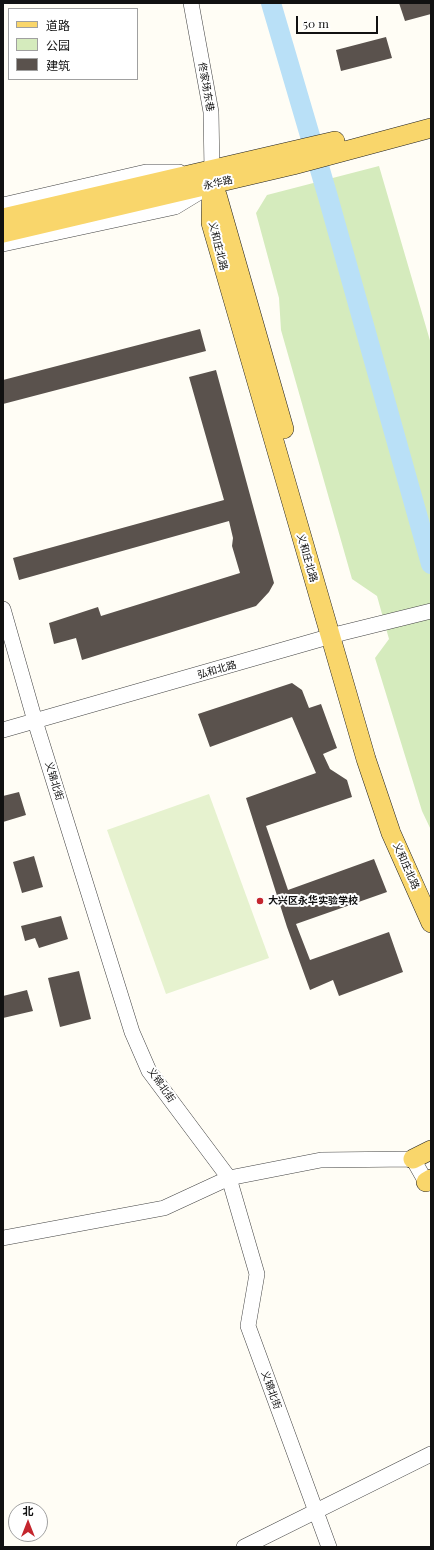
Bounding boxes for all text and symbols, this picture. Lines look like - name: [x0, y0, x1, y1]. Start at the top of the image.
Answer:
- legend: [8, 8, 138, 80]
- scale bar: [298, 8, 380, 34]
- text: 50 m: [303, 15, 329, 31]
- text: 道路: [46, 17, 70, 33]
- text: 公园: [46, 37, 70, 53]
- text: 建筑: [46, 57, 70, 73]
- street label: 佟家场东巷: [196, 61, 216, 113]
- street label: 永华路: [202, 174, 234, 192]
- street label: 义和庄北路: [206, 220, 230, 272]
- street label: 义和庄北路: [294, 532, 320, 584]
- street label: 弘和北路: [196, 659, 238, 681]
- street label: 义锦北街: [42, 760, 66, 802]
- street label: 义和庄北路: [390, 841, 422, 891]
- place label: 大兴区永华实验学校: [268, 895, 358, 907]
- marker: 大兴区永华实验学校: [255, 896, 265, 906]
- street label: 义锦北街: [145, 1065, 177, 1105]
- street label: 义锦北街: [259, 1369, 283, 1411]
- north arrow: [8, 1502, 48, 1542]
- text: 北: [23, 1503, 34, 1518]

